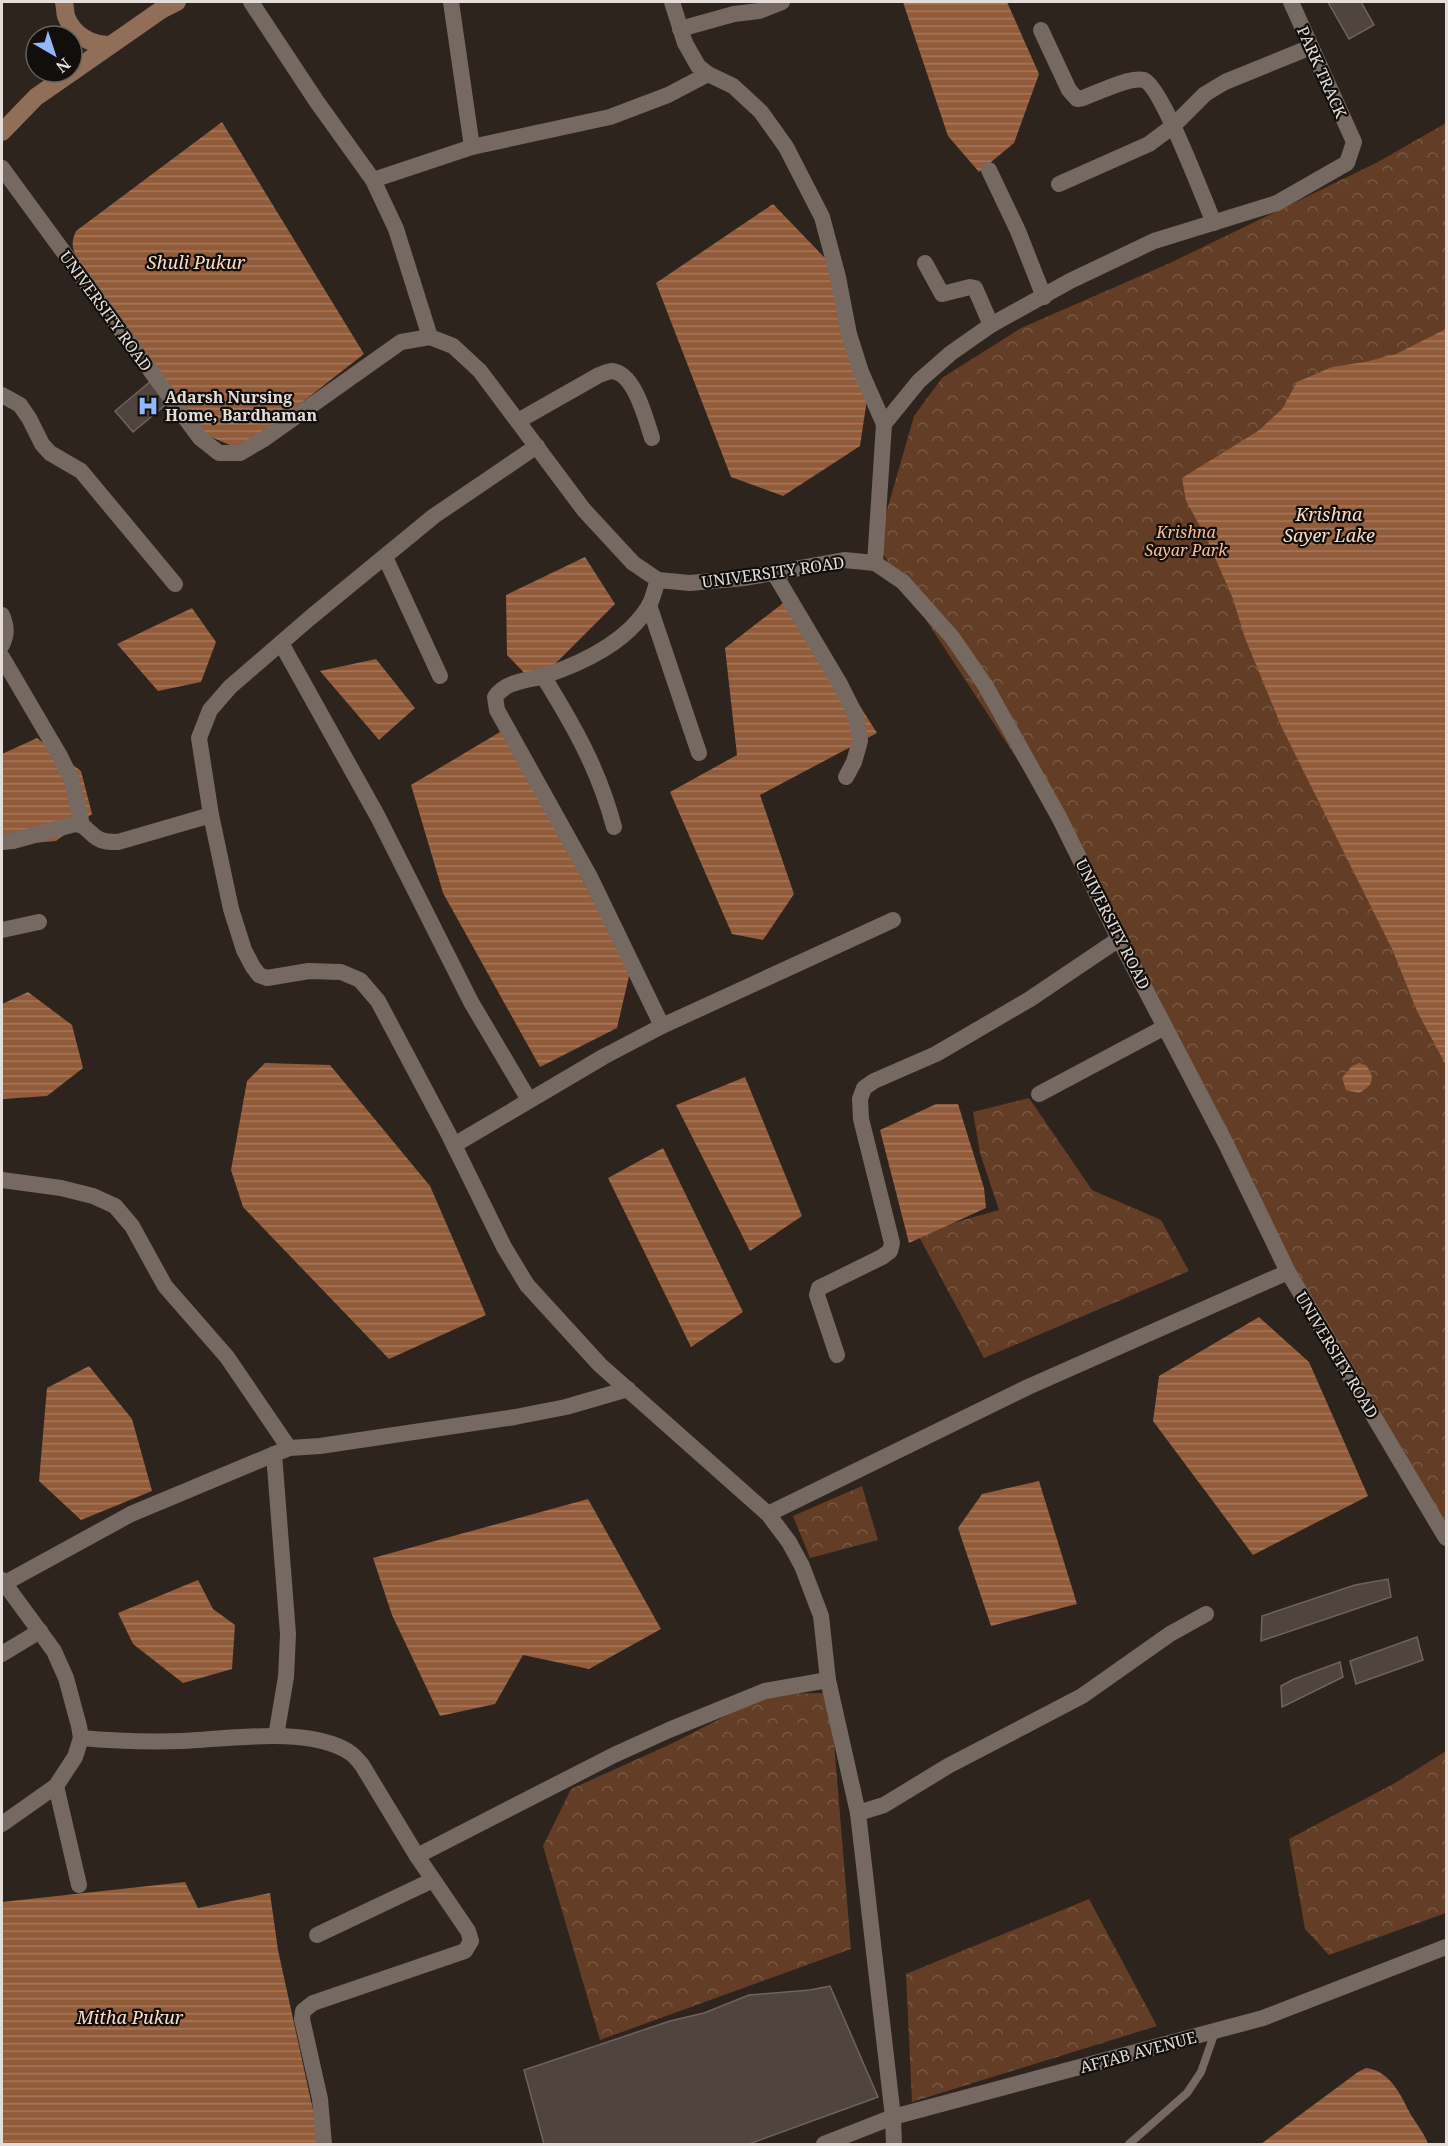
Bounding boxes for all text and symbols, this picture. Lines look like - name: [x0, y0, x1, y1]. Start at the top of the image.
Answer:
- street label: PARK TRACK: [1292, 23, 1352, 122]
- north arrow: [24, 24, 84, 84]
- text: N: [51, 53, 75, 78]
- street label: UNIVERSITY ROAD: [55, 246, 157, 376]
- water label: Shuli Pukur: [147, 250, 246, 274]
- place label: Adarsh Nursing Home, Bardhaman: [165, 386, 317, 426]
- hospital icon: Adarsh Nursing Home, Bardhaman: [136, 394, 160, 418]
- water label: Krishna Sayer Lake: [1283, 502, 1375, 547]
- park label: Krishna Sayar Park: [1145, 521, 1228, 561]
- street label: UNIVERSITY ROAD: [700, 551, 846, 593]
- street label: UNIVERSITY ROAD: [1071, 855, 1155, 993]
- street label: UNIVERSITY ROAD: [1290, 1288, 1384, 1422]
- water label: Mitha Pukur: [76, 2005, 184, 2029]
- street label: AFTAB AVENUE: [1077, 2026, 1199, 2078]

